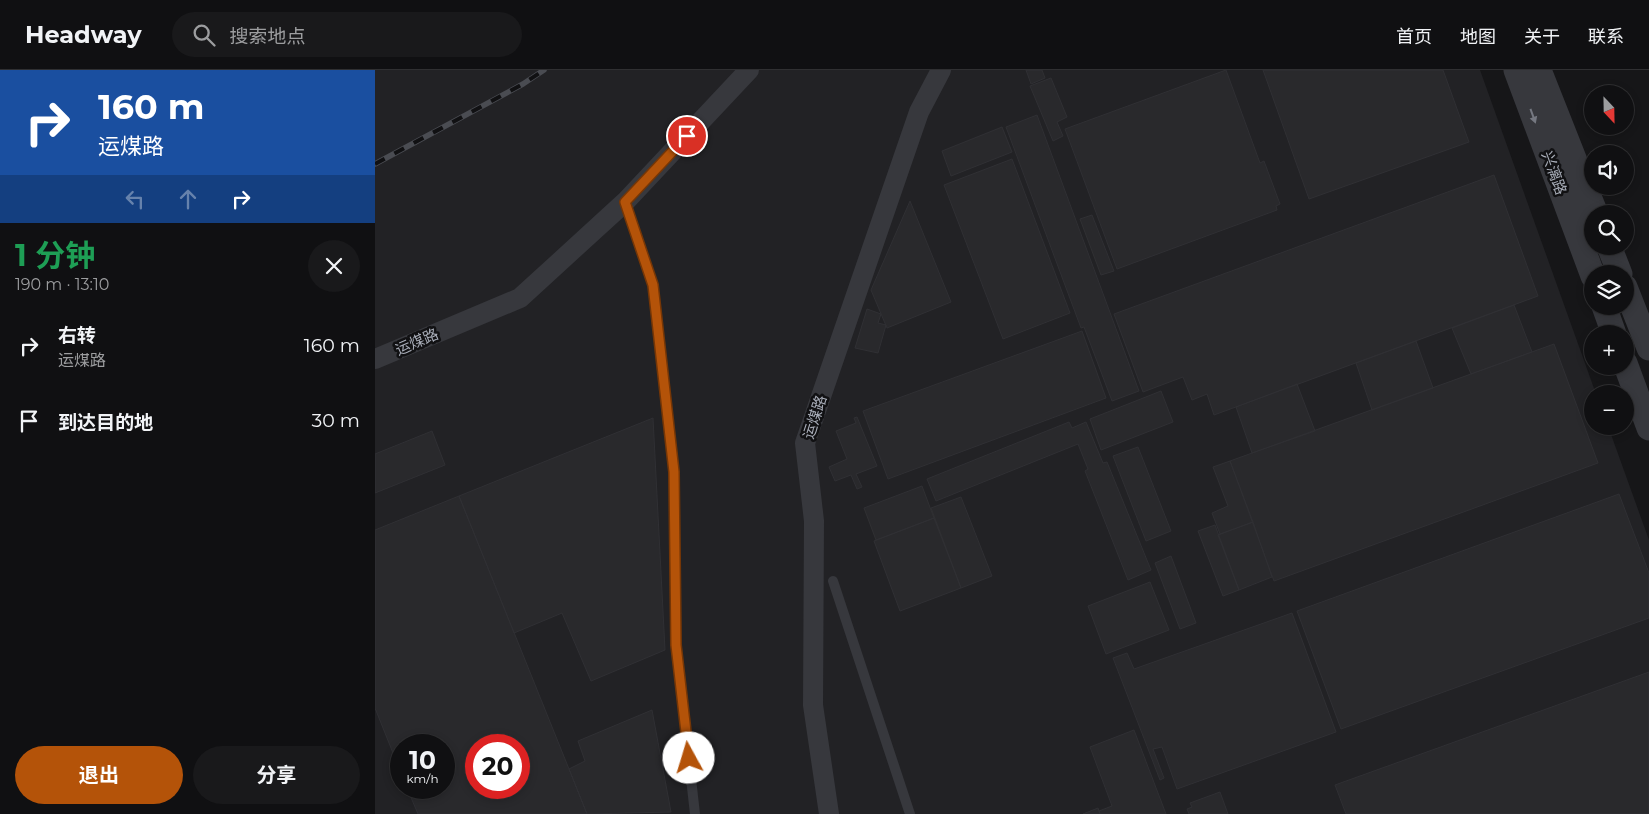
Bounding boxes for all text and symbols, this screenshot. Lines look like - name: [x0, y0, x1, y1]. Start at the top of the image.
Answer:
- search box: [172, 12, 522, 57]
- text: Headway: [25, 20, 142, 49]
- icon: search: [190, 21, 218, 49]
- text: 搜索地点: [230, 25, 306, 48]
- text: 首页: [1396, 26, 1432, 48]
- text: 地图: [1460, 26, 1496, 48]
- text: 关于: [1524, 26, 1560, 48]
- text: 联系: [1588, 26, 1624, 48]
- text: 160 m: [98, 85, 204, 128]
- north arrow: [1584, 85, 1634, 135]
- map controls: [1584, 85, 1634, 435]
- icon: right: [15, 90, 80, 155]
- one-way arrow: [1530, 108, 1537, 123]
- pin: [666, 115, 708, 157]
- icon: arrive: [673, 122, 701, 150]
- text: 运煤路: [98, 133, 164, 160]
- button: sound: [1584, 145, 1634, 195]
- street label: 兴漓路: [1538, 148, 1571, 197]
- icon: left: [121, 185, 149, 213]
- icon: ahead: [174, 185, 202, 213]
- icon: right: [227, 185, 255, 213]
- button: search: [1584, 205, 1634, 255]
- text: 1 分钟: [15, 237, 95, 274]
- button: close: [308, 240, 360, 292]
- button: layers: [1584, 265, 1634, 315]
- text: 190 m · 13:10: [15, 275, 109, 294]
- text: 右转: [58, 324, 96, 347]
- street label: 运煤路: [392, 324, 441, 359]
- button: +: [1584, 325, 1634, 375]
- icon: right: [15, 332, 43, 360]
- text: 160 m: [304, 334, 360, 357]
- text: 运煤路: [58, 351, 106, 370]
- button: −: [1584, 385, 1634, 435]
- street label: 运煤路: [799, 393, 831, 441]
- icon: arrive: [15, 407, 43, 435]
- text: 30 m: [312, 409, 360, 432]
- text: 到达目的地: [58, 411, 153, 434]
- position arrow: [662, 731, 714, 783]
- speed limit sign: 20: [465, 734, 530, 799]
- text: 10: [409, 745, 436, 775]
- button: 退出: [15, 746, 183, 804]
- button: 分享: [193, 746, 360, 804]
- text: km/h: [406, 771, 439, 786]

